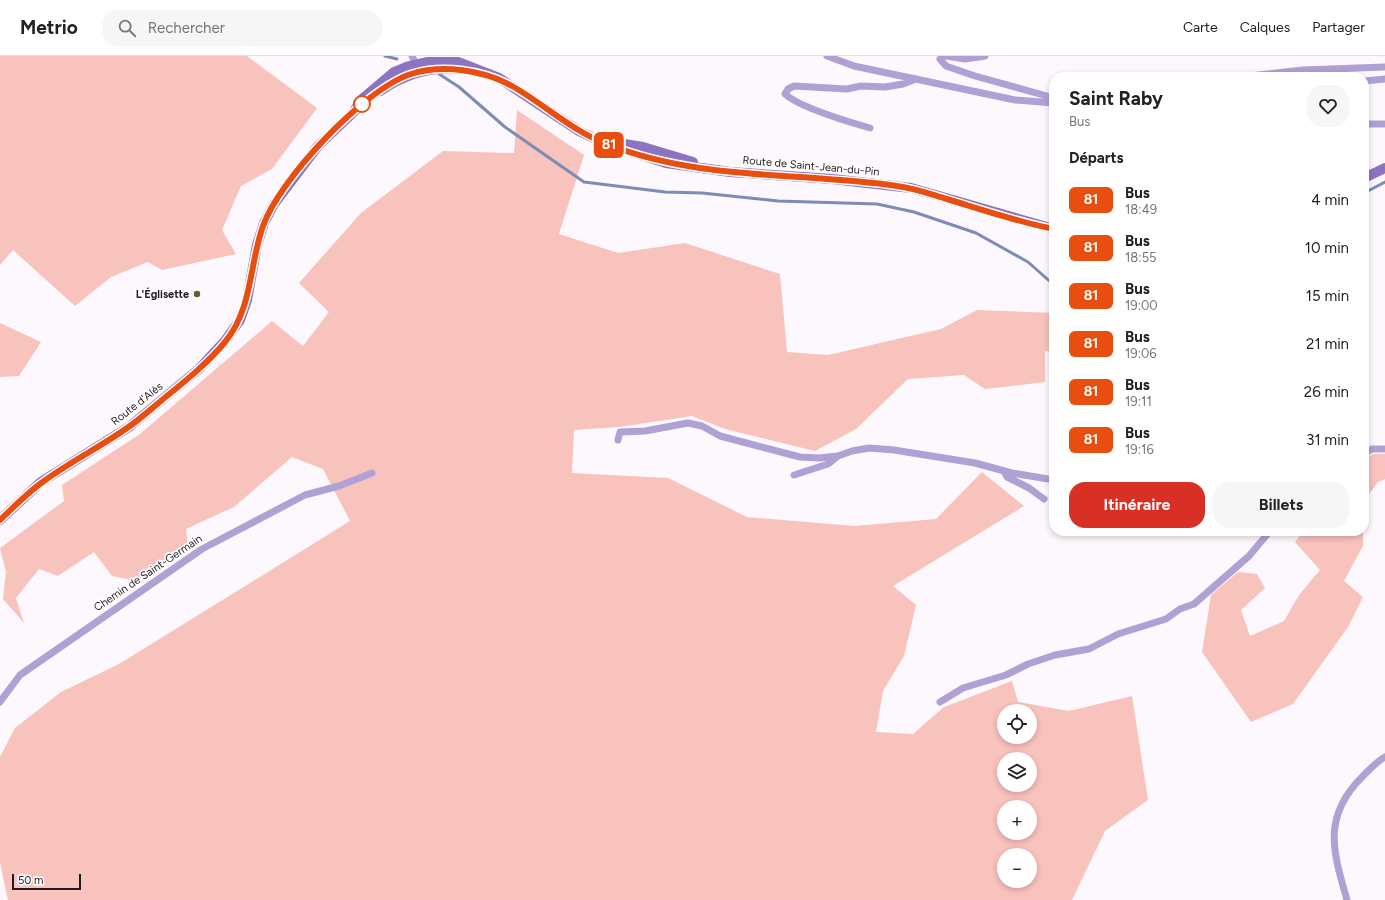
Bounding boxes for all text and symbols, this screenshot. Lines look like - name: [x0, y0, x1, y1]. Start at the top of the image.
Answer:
- search box: [102, 10, 382, 46]
- text: Metrio: [20, 16, 78, 39]
- icon: search: [116, 17, 138, 39]
- text: Rechercher: [148, 19, 225, 37]
- text: Carte: [1183, 19, 1218, 36]
- text: Calques: [1240, 19, 1290, 36]
- text: Partager: [1312, 19, 1365, 36]
- button: heart: [1307, 85, 1349, 127]
- text: Saint Raby: [1069, 87, 1163, 110]
- unlabelled marker: [353, 95, 371, 113]
- text: Bus: [1069, 114, 1090, 129]
- line badge: 81: [591, 132, 627, 158]
- text: 81: [602, 136, 616, 153]
- text: Départs: [1069, 149, 1124, 167]
- street label: Route de Saint-Jean-du-Pin: [742, 154, 880, 178]
- text: Bus: [1125, 184, 1150, 202]
- text: 81: [1084, 191, 1098, 208]
- text: 4 min: [1311, 191, 1349, 209]
- text: 18:49: [1125, 202, 1157, 217]
- text: Bus: [1125, 232, 1150, 250]
- text: 81: [1084, 239, 1098, 256]
- text: 10 min: [1305, 239, 1349, 257]
- text: 18:55: [1125, 250, 1157, 265]
- text: Bus: [1125, 280, 1150, 298]
- place label: L'Églisette: [136, 287, 189, 301]
- text: 81: [1084, 287, 1098, 304]
- text: 15 min: [1306, 287, 1349, 305]
- marker: L'Églisette: [192, 289, 202, 299]
- text: 19:00: [1125, 298, 1158, 313]
- text: Bus: [1125, 328, 1150, 346]
- text: 81: [1084, 335, 1098, 352]
- text: 21 min: [1306, 335, 1349, 353]
- text: 19:06: [1125, 346, 1157, 361]
- text: Bus: [1125, 376, 1150, 394]
- street label: Route d'Alès: [109, 380, 165, 428]
- text: 81: [1084, 383, 1098, 400]
- text: 26 min: [1304, 383, 1349, 401]
- text: 19:11: [1125, 394, 1152, 409]
- text: Bus: [1125, 424, 1150, 442]
- text: 81: [1084, 431, 1098, 448]
- text: 31 min: [1306, 431, 1349, 449]
- text: 19:16: [1125, 442, 1154, 457]
- button: Itinéraire: [1069, 482, 1205, 528]
- button: Billets: [1213, 482, 1349, 528]
- street label: Chemin de Saint-Germain: [91, 532, 205, 614]
- map controls: [997, 704, 1037, 888]
- button: locate: [997, 704, 1037, 744]
- button: layers: [997, 752, 1037, 792]
- button: +: [997, 800, 1037, 840]
- button: −: [997, 848, 1037, 888]
- scale bar: [12, 872, 81, 891]
- text: 50 m: [18, 874, 43, 887]

